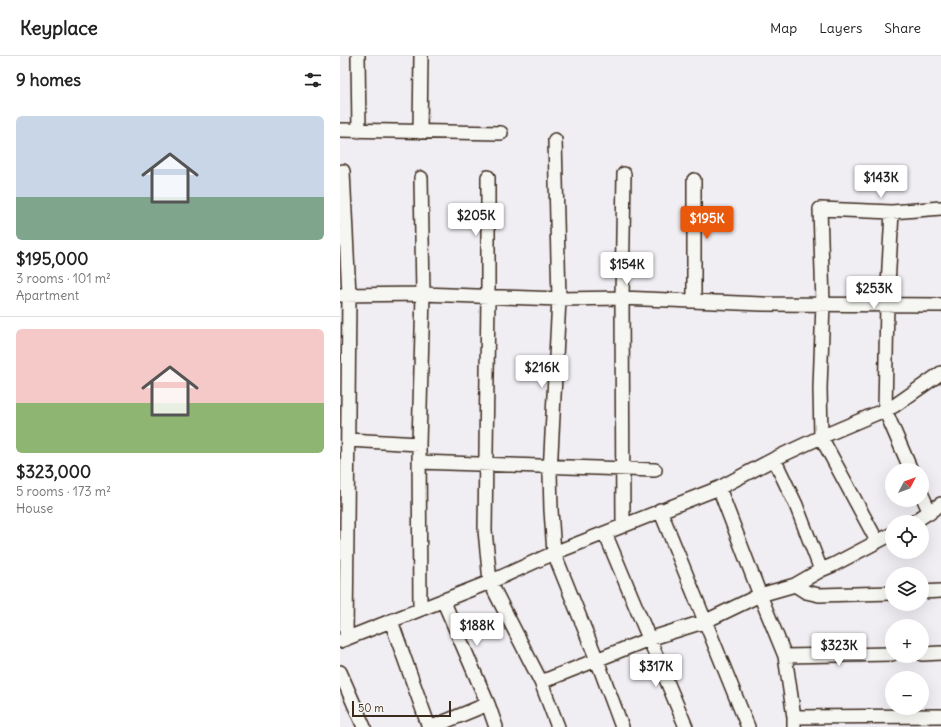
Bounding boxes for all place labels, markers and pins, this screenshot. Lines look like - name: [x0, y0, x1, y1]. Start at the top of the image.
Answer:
- pin: $143K: [853, 165, 909, 199]
- pin: $205K: [448, 203, 504, 237]
- pin: $195K: [679, 206, 735, 240]
- pin: $154K: [599, 252, 655, 286]
- pin: $253K: [846, 276, 902, 310]
- pin: $216K: [514, 355, 570, 389]
- pin: $188K: [449, 613, 505, 647]
- pin: $323K: [811, 633, 867, 667]
- pin: $317K: [628, 654, 684, 688]

